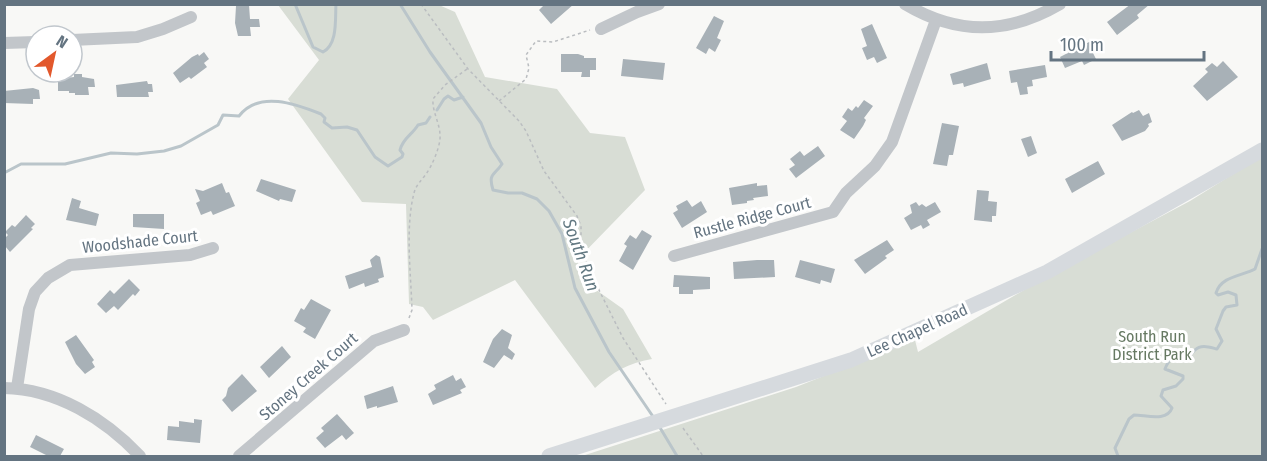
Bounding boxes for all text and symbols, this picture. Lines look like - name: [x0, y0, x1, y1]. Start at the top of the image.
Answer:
- north arrow: [24, 24, 84, 84]
- scale bar: [1051, 24, 1204, 62]
- text: N: [53, 31, 71, 52]
- text: 100 m: [1060, 34, 1104, 56]
- street label: Rustle Ridge Court: [691, 193, 814, 242]
- water label: South Run: [557, 215, 604, 294]
- street label: Woodshade Court: [81, 226, 199, 257]
- street label: Lee Chapel Road: [864, 300, 970, 361]
- park label: South Run District Park: [1112, 327, 1192, 364]
- street label: Stoney Creek Court: [255, 328, 362, 424]

